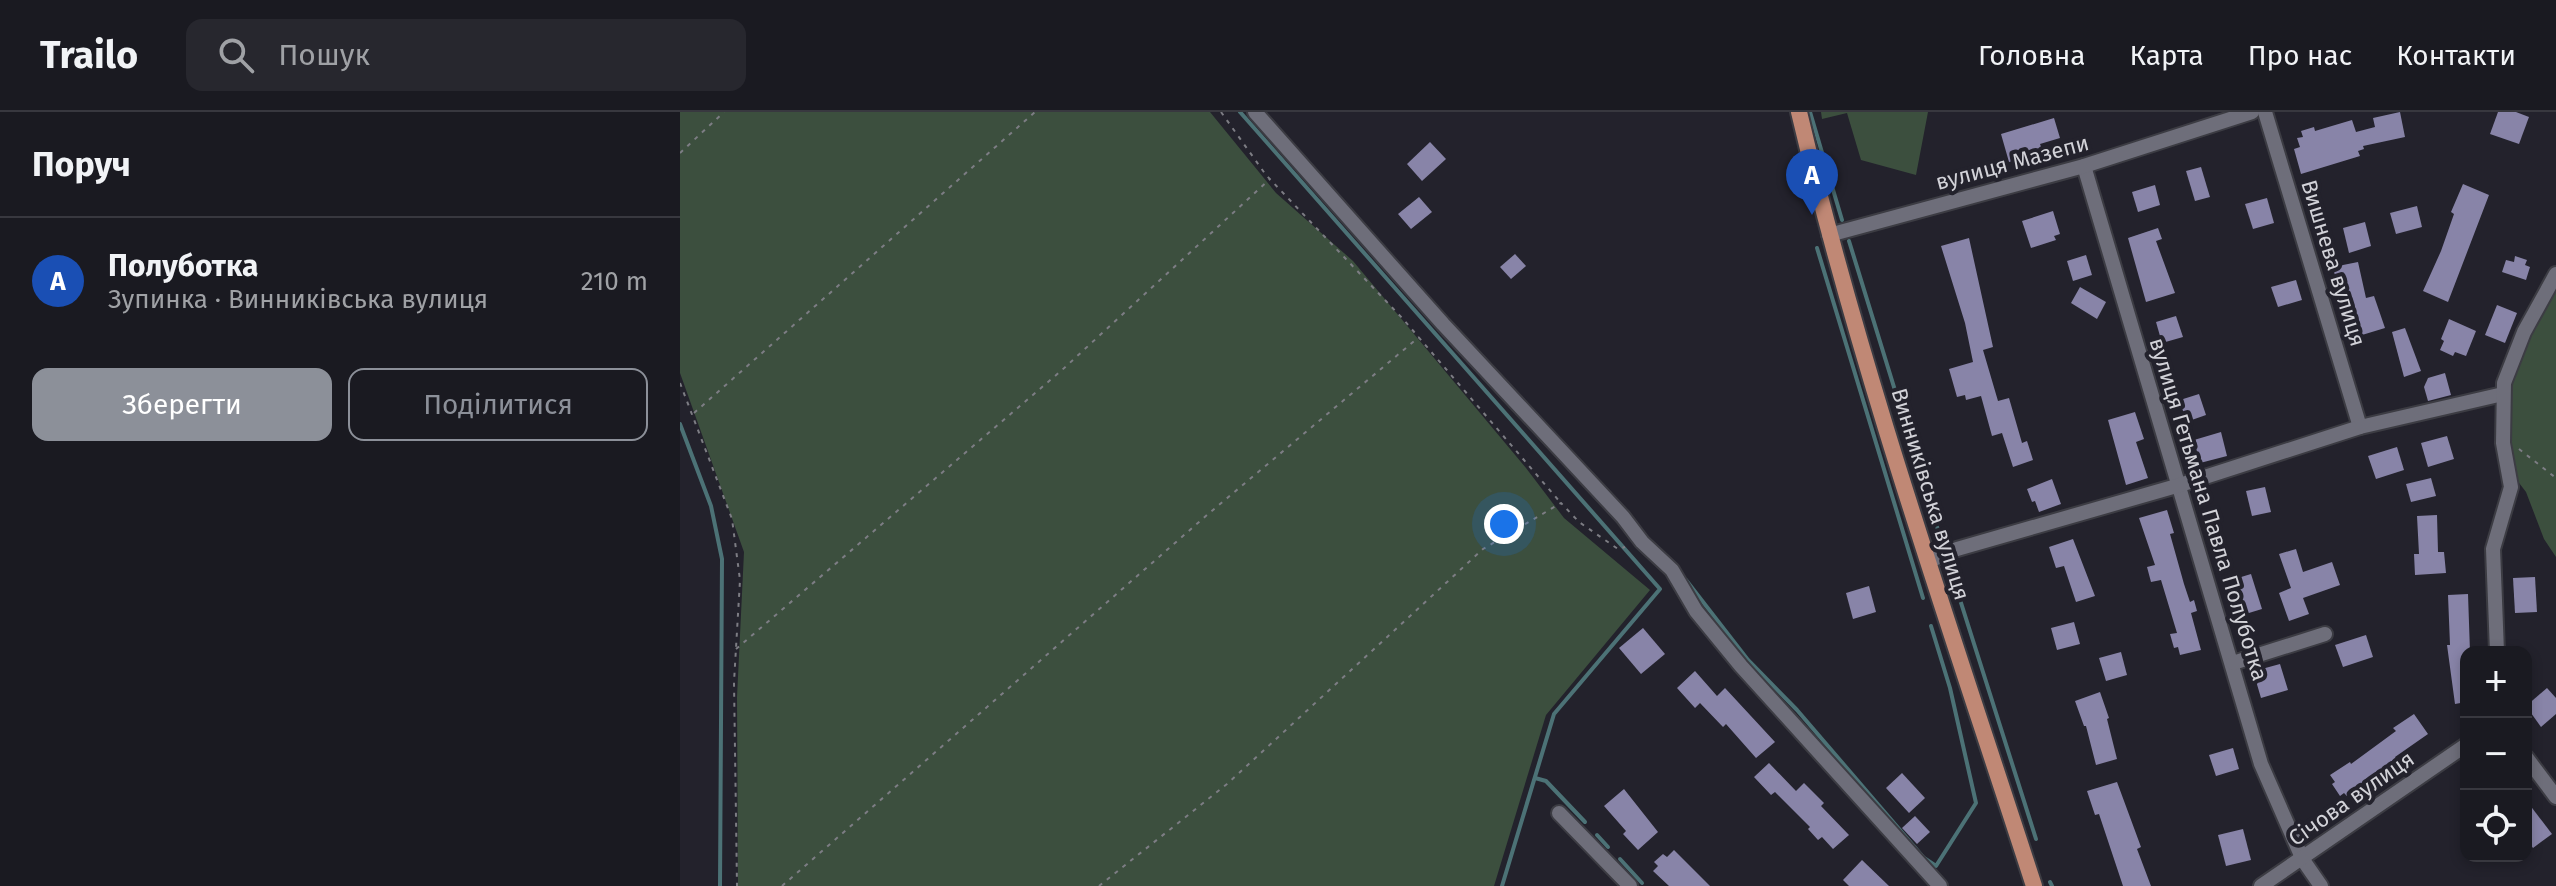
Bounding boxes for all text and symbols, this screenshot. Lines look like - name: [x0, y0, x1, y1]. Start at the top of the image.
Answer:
- search box: [186, 19, 746, 91]
- text: Trailo: [40, 32, 138, 78]
- icon: search: [214, 33, 258, 77]
- text: Пошук: [278, 37, 370, 73]
- text: Головна: [1978, 39, 2086, 72]
- text: Карта: [2130, 39, 2204, 72]
- text: Про нас: [2248, 39, 2352, 72]
- text: Контакти: [2396, 39, 2516, 72]
- street label: вулиця Мазепи: [1933, 129, 2092, 196]
- text: Поруч: [32, 144, 131, 185]
- pin: A: [1786, 149, 1838, 215]
- street label: Вишнева вулиця: [2295, 177, 2372, 350]
- text: Полуботка: [108, 248, 258, 284]
- text: A: [50, 266, 66, 297]
- text: 210 m: [581, 266, 648, 297]
- text: Зупинка · Винниківська вулиця: [108, 284, 488, 315]
- street label: вулиця Гетьмана Павла Полуботка: [2143, 334, 2274, 684]
- button: Зберегти: [32, 368, 332, 441]
- button: Поділитися: [348, 368, 648, 441]
- street label: Винниківська вулиця: [1885, 385, 1976, 603]
- your location: [1484, 504, 1524, 544]
- map controls: [2460, 646, 2532, 862]
- button: +: [2460, 646, 2532, 718]
- button: −: [2460, 718, 2532, 790]
- street label: Січова вулиця: [2283, 745, 2419, 852]
- button: locate: [2460, 790, 2532, 862]

